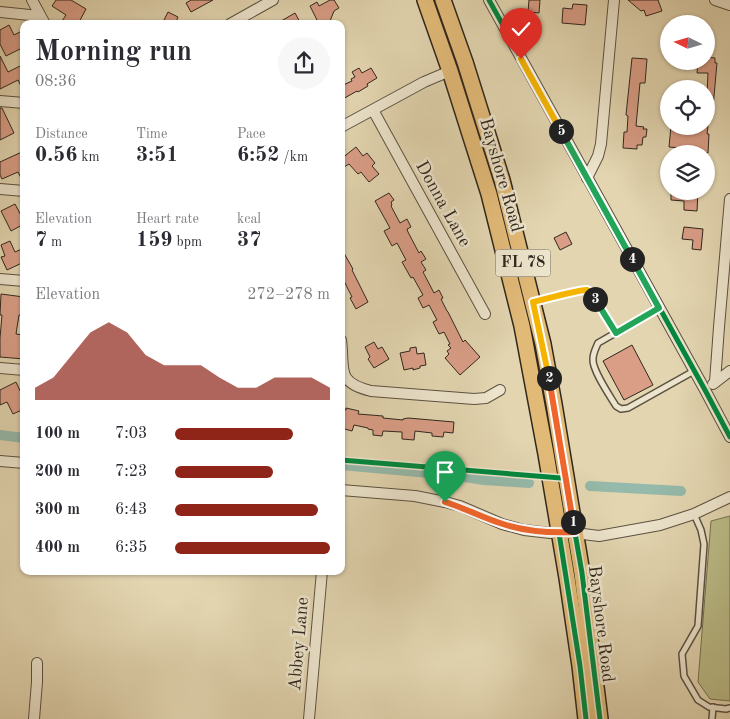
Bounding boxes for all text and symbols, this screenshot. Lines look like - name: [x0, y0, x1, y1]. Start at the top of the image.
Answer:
- pin: [500, 8, 542, 59]
- icon: check: [507, 15, 535, 43]
- north arrow: [660, 15, 715, 70]
- map controls: [660, 15, 715, 200]
- button: share: [278, 37, 330, 89]
- text: Morning run: [35, 39, 192, 67]
- text: 08:36: [35, 74, 77, 90]
- button: locate: [660, 80, 715, 135]
- street label: Bayshore Road: [476, 116, 526, 234]
- pin: 5: [548, 118, 574, 144]
- text: 5: [557, 124, 566, 138]
- text: Distance: [35, 127, 88, 141]
- text: Time: [136, 127, 167, 141]
- text: Pace: [237, 127, 265, 141]
- text: 0.56: [35, 145, 77, 166]
- text: 3:51: [136, 145, 178, 166]
- text: 6:52: [237, 145, 279, 166]
- button: layers: [660, 145, 715, 200]
- text: km: [77, 150, 100, 164]
- text: /km: [279, 150, 308, 164]
- street label: Donna Lane: [412, 158, 474, 250]
- text: Elevation: [35, 212, 92, 226]
- text: Heart rate: [136, 212, 199, 226]
- text: kcal: [237, 212, 261, 226]
- text: 7: [35, 230, 47, 251]
- text: 159: [136, 230, 173, 251]
- text: 37: [237, 230, 261, 251]
- text: m: [47, 235, 62, 249]
- text: bpm: [173, 235, 202, 249]
- pin: 4: [620, 246, 644, 272]
- road number: FL 78: [496, 250, 550, 276]
- text: 4: [628, 252, 637, 266]
- pin: 3: [582, 286, 608, 312]
- text: Elevation: [35, 287, 100, 303]
- text: 272–278 m: [247, 287, 330, 303]
- text: 3: [591, 292, 600, 306]
- pin: 2: [536, 366, 562, 390]
- text: 2: [545, 371, 554, 385]
- text: 100 m: [35, 426, 80, 442]
- text: 7:03: [115, 426, 147, 442]
- pin: [424, 451, 466, 502]
- icon: arrive: [431, 458, 459, 486]
- text: 200 m: [35, 464, 80, 480]
- text: 7:23: [115, 464, 147, 480]
- text: 300 m: [35, 502, 80, 518]
- text: 6:43: [115, 502, 147, 518]
- pin: 1: [560, 510, 586, 534]
- text: 1: [569, 515, 578, 529]
- text: 400 m: [35, 540, 80, 556]
- text: 6:35: [115, 540, 147, 556]
- street label: Bayshore Road: [585, 564, 617, 684]
- street label: Abbey Lane: [286, 596, 312, 692]

